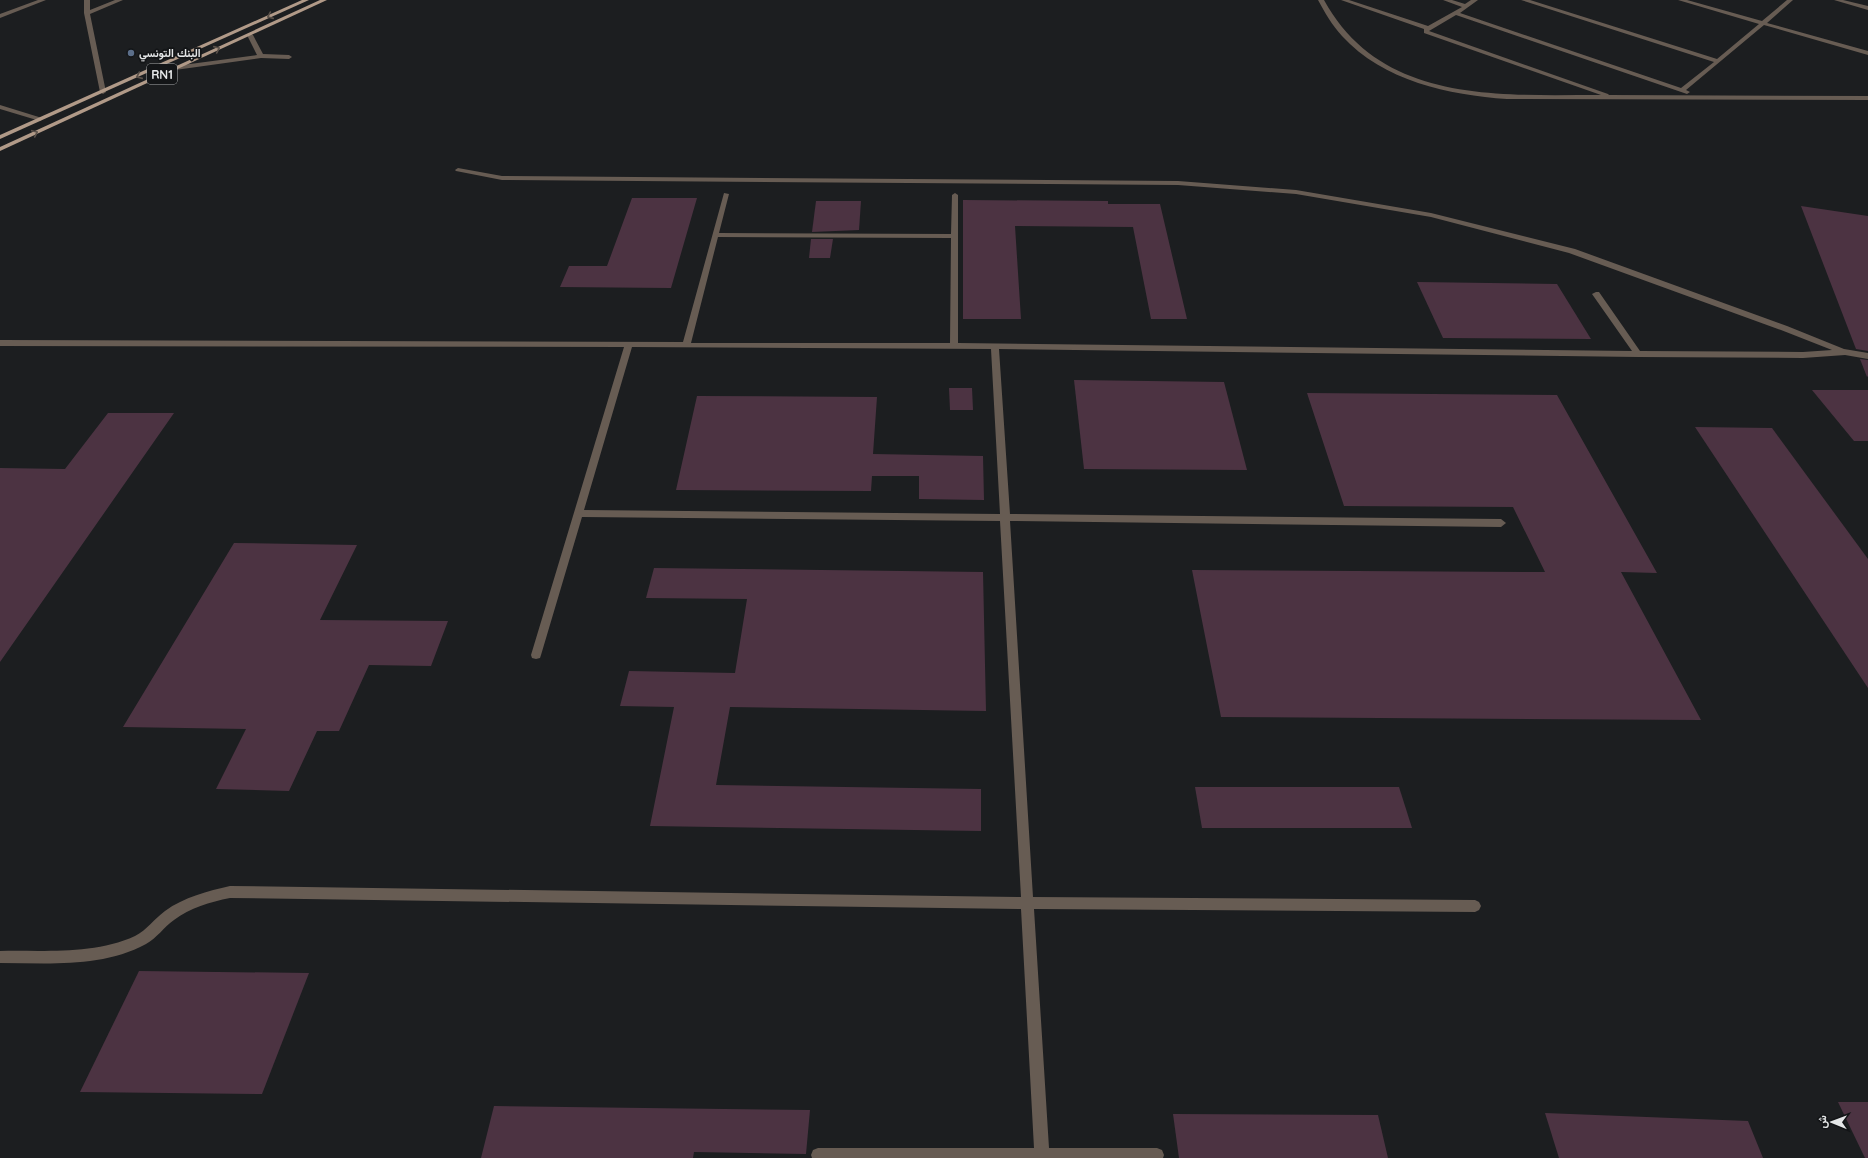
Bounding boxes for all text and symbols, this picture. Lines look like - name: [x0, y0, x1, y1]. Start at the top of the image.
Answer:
- one-way arrow: [267, 11, 274, 19]
- place label: البنك التونسي: [139, 46, 201, 62]
- one-way arrow: [213, 46, 221, 54]
- marker: البنك التونسي: [126, 48, 136, 58]
- road number: RN1: [147, 64, 177, 84]
- one-way arrow: [136, 71, 143, 79]
- one-way arrow: [31, 130, 39, 138]
- north arrow: [1812, 1102, 1852, 1142]
- text: ش: [1815, 1115, 1829, 1129]

